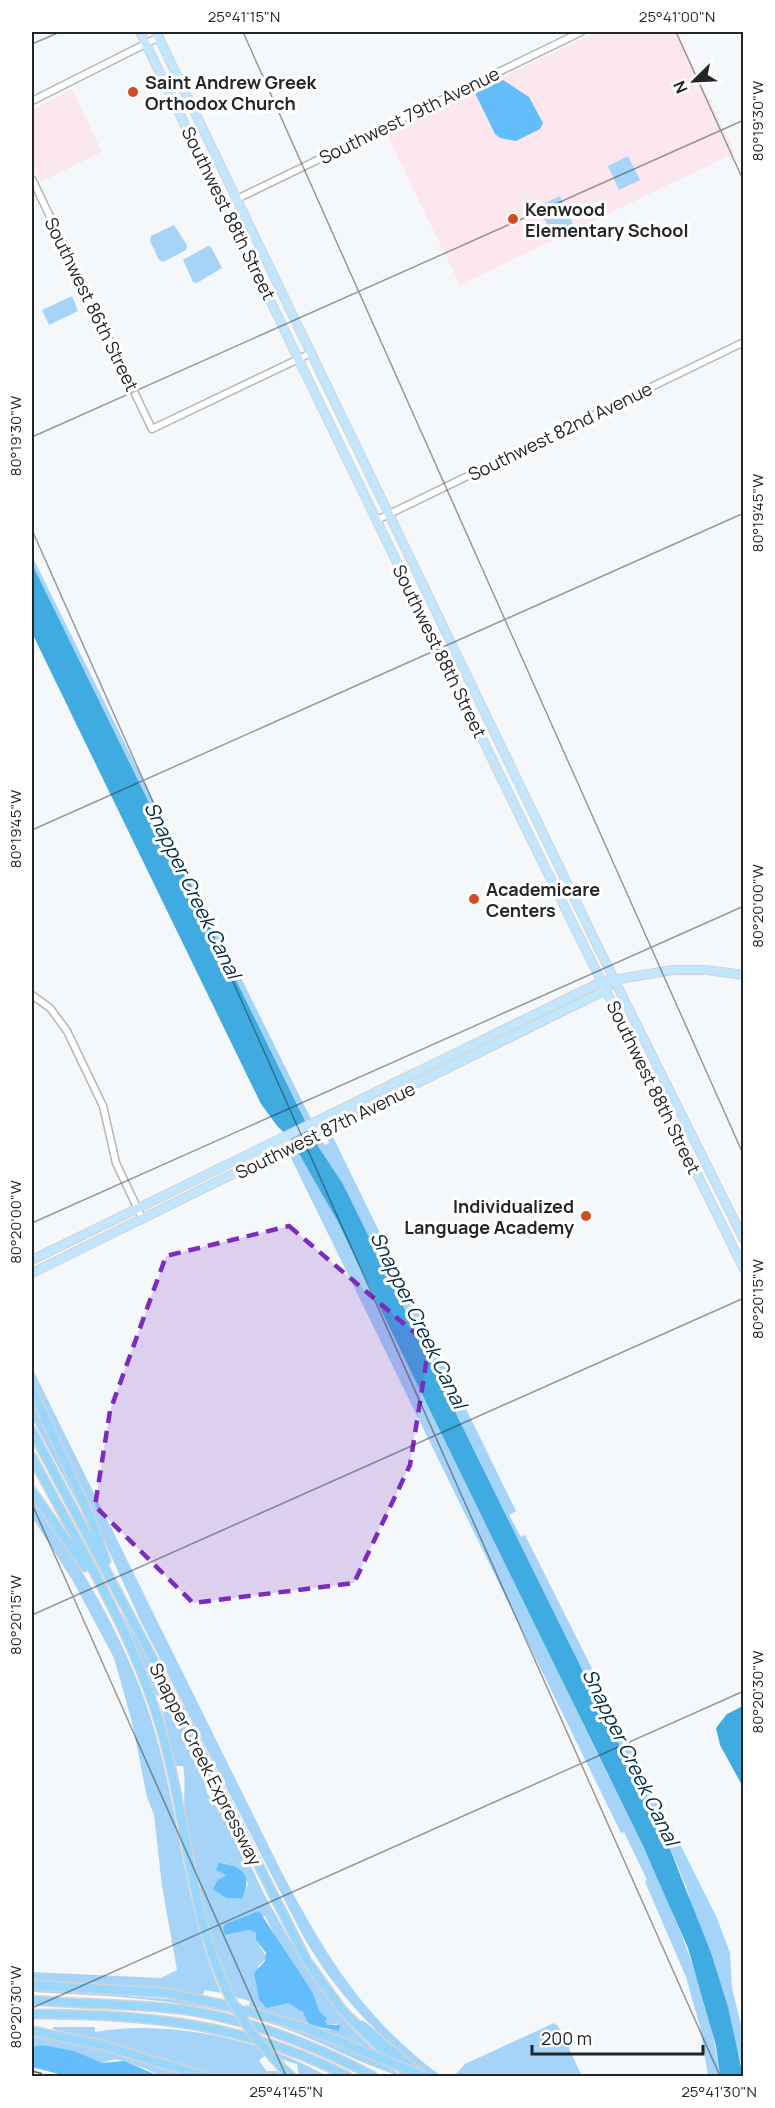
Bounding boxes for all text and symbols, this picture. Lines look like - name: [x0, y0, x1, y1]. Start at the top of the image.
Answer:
- text: 25°41'15"N: [208, 6, 280, 27]
- text: 25°41'00"N: [639, 6, 715, 27]
- north arrow: [664, 51, 724, 111]
- street label: Southwest 79th Avenue: [315, 61, 503, 169]
- place label: Saint Andrew Greek Orthodox Church: [145, 70, 318, 115]
- text: N: [668, 77, 693, 97]
- text: 80°19'30"W: [747, 81, 768, 161]
- marker: Saint Andrew Greek Orthodox Church: [126, 85, 140, 99]
- street label: Southwest 88th Street: [177, 122, 281, 304]
- place label: Kenwood Elementary School: [525, 197, 688, 242]
- marker: Kenwood Elementary School: [506, 212, 520, 226]
- street label: Southwest 86th Street: [39, 213, 145, 395]
- street label: Southwest 82nd Avenue: [464, 376, 656, 486]
- text: 80°19'30"W: [5, 396, 26, 476]
- text: 80°19'45"W: [747, 474, 768, 552]
- street label: Southwest 88th Street: [388, 560, 492, 742]
- text: 80°19'45"W: [5, 790, 26, 868]
- water label: Snapper Creek Canal: [138, 797, 249, 985]
- text: 80°20'00"W: [747, 864, 768, 948]
- place label: Academicare Centers: [486, 877, 600, 922]
- marker: Academicare Centers: [467, 892, 481, 906]
- street label: Southwest 88th Street: [602, 996, 706, 1178]
- street label: Southwest 87th Avenue: [231, 1076, 419, 1184]
- text: 80°20'00"W: [5, 1180, 26, 1264]
- place label: Individualized Language Academy: [404, 1194, 574, 1239]
- marker: Individualized Language Academy: [579, 1209, 593, 1223]
- water label: Snapper Creek Canal: [364, 1227, 475, 1415]
- text: 80°20'15"W: [747, 1259, 768, 1339]
- text: 80°20'15"W: [5, 1575, 26, 1655]
- text: 80°20'30"W: [747, 1651, 768, 1733]
- street label: Snapper Creek Expressway: [144, 1659, 268, 1870]
- water label: Snapper Creek Canal: [576, 1664, 687, 1852]
- text: 80°20'30"W: [5, 1966, 26, 2048]
- scale bar: [532, 2018, 703, 2056]
- text: 200 m: [541, 2026, 592, 2050]
- text: 25°41'45"N: [249, 2081, 323, 2102]
- text: 25°41'30"N: [681, 2081, 757, 2102]

